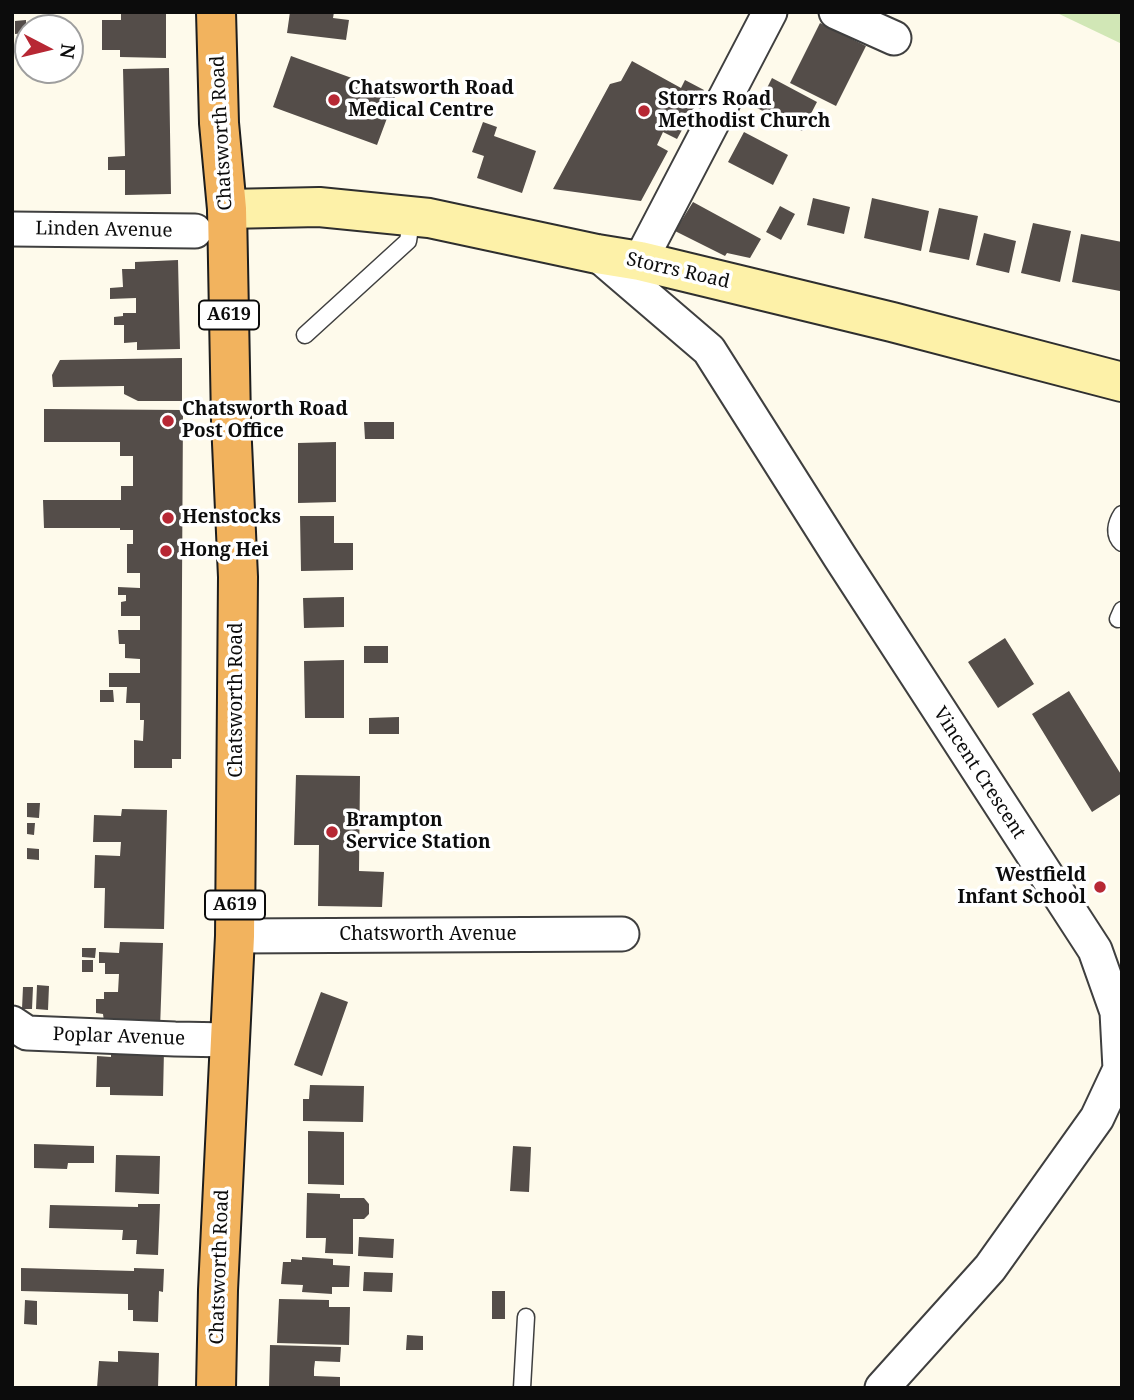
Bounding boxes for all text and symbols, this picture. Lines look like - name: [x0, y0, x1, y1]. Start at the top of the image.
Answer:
- north arrow: [14, 14, 84, 84]
- text: N: [54, 42, 82, 60]
- street label: Chatsworth Road: [207, 55, 237, 211]
- place label: Chatsworth Road Medical Centre: [348, 78, 514, 122]
- place label: Storrs Road Methodist Church: [658, 89, 830, 133]
- marker: Chatsworth Road Medical Centre: [326, 92, 342, 108]
- marker: Storrs Road Methodist Church: [636, 103, 652, 119]
- street label: Linden Avenue: [35, 217, 173, 243]
- street label: Storrs Road: [624, 248, 732, 294]
- road number: A619: [199, 300, 259, 330]
- place label: Chatsworth Road Post Office: [182, 399, 348, 443]
- marker: Chatsworth Road Post Office: [160, 413, 176, 429]
- place label: Henstocks: [182, 507, 281, 529]
- marker: Henstocks: [160, 510, 176, 526]
- place label: Hong Hei: [180, 540, 269, 562]
- marker: Hong Hei: [158, 543, 174, 559]
- street label: Chatsworth Road: [226, 622, 248, 778]
- street label: Vincent Crescent: [928, 703, 1030, 843]
- place label: Brampton Service Station: [346, 810, 491, 854]
- marker: Brampton Service Station: [324, 824, 340, 840]
- place label: Westfield Infant School: [958, 865, 1086, 909]
- marker: Westfield Infant School: [1092, 879, 1108, 895]
- road number: A619: [205, 890, 265, 920]
- street label: Chatsworth Avenue: [339, 924, 517, 946]
- street label: Poplar Avenue: [52, 1023, 186, 1051]
- street label: Chatsworth Road: [206, 1189, 234, 1345]

